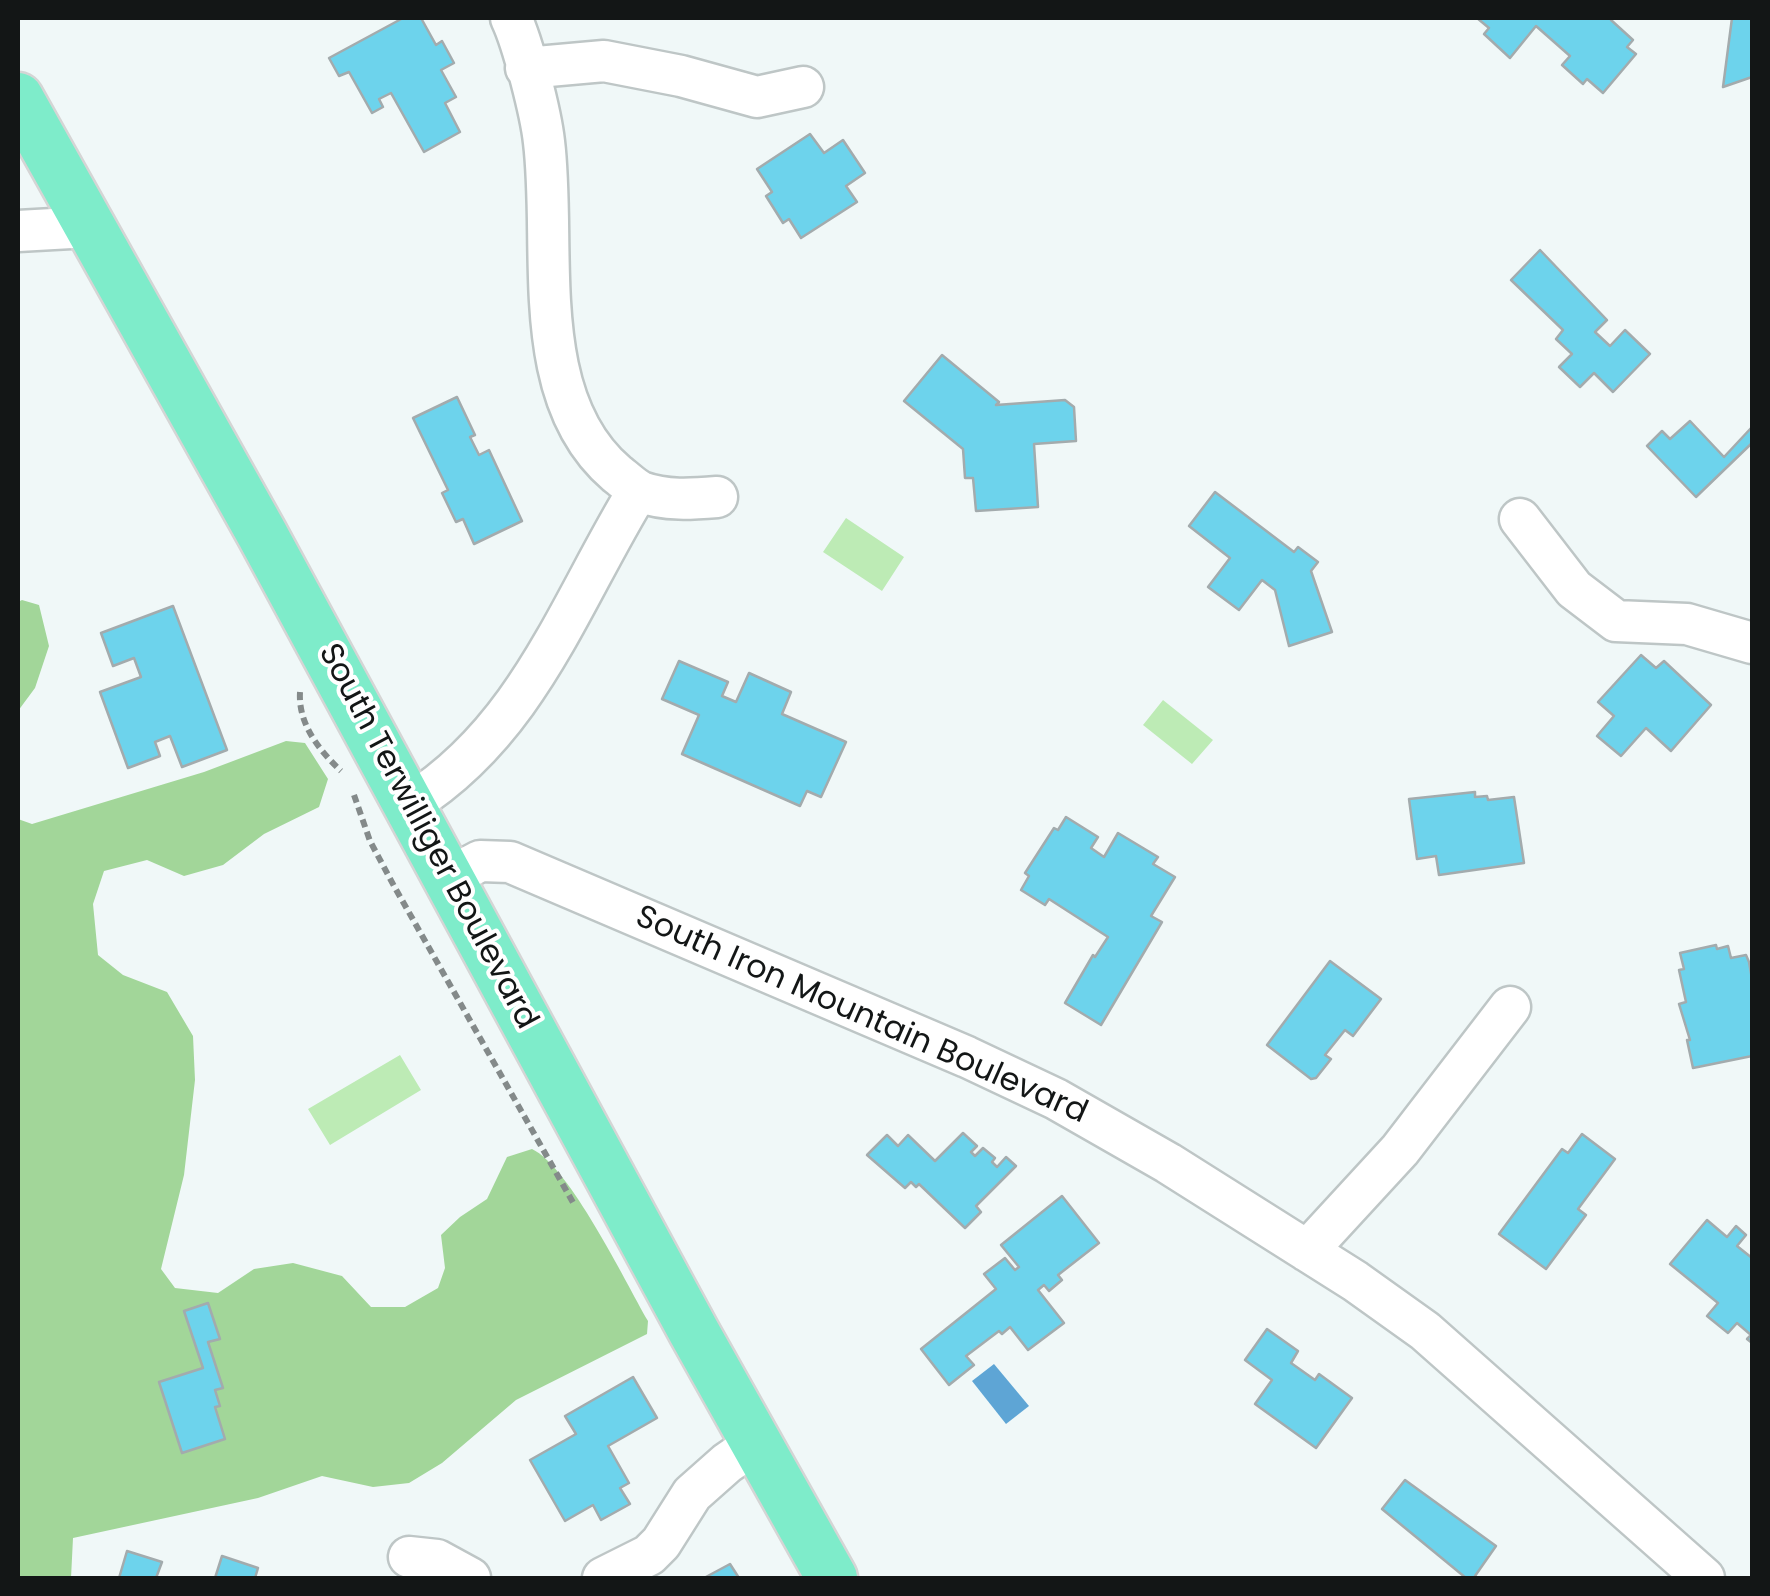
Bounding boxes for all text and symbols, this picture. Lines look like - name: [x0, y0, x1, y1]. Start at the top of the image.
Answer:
- street label: South Terwilliger Boulevard: [309, 638, 545, 1036]
- street label: South Iron Mountain Boulevard: [629, 899, 1093, 1133]

